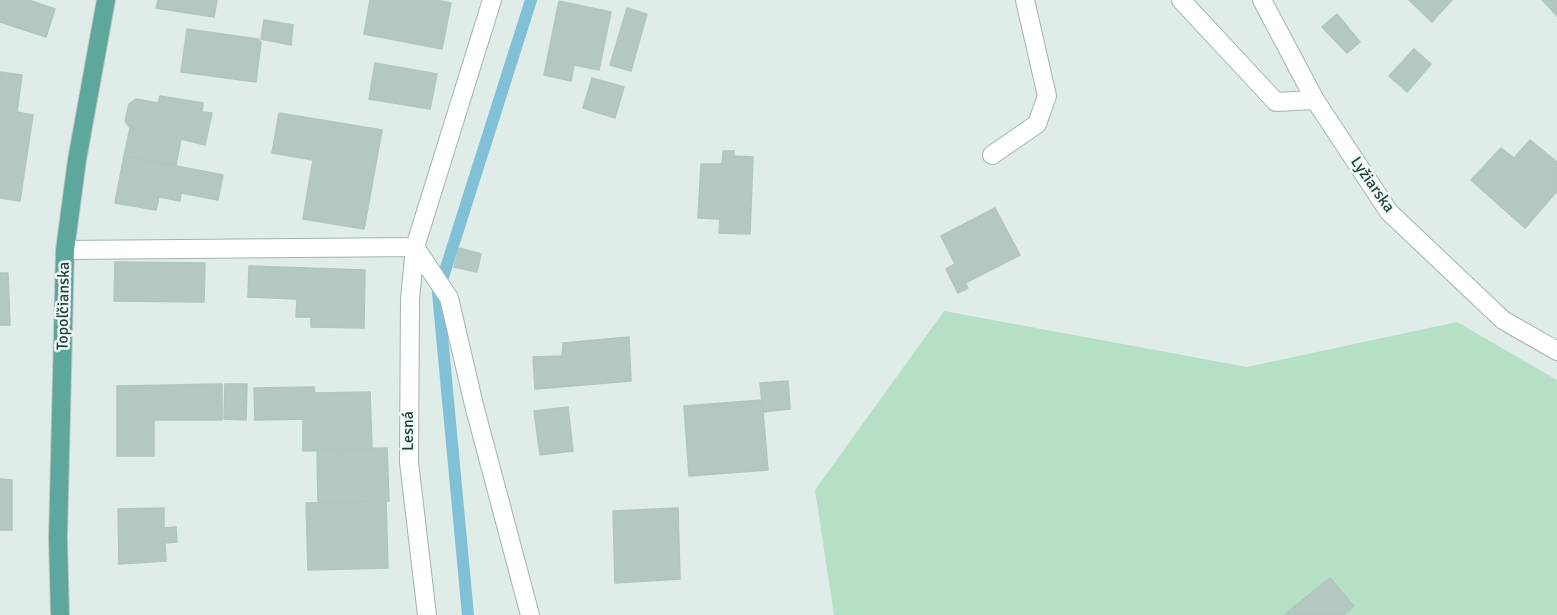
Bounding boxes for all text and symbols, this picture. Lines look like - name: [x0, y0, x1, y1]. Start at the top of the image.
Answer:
- street label: Lyžiarska: [1346, 153, 1398, 217]
- street label: Topoľčianska: [54, 262, 74, 350]
- street label: Lesná: [399, 411, 419, 451]

